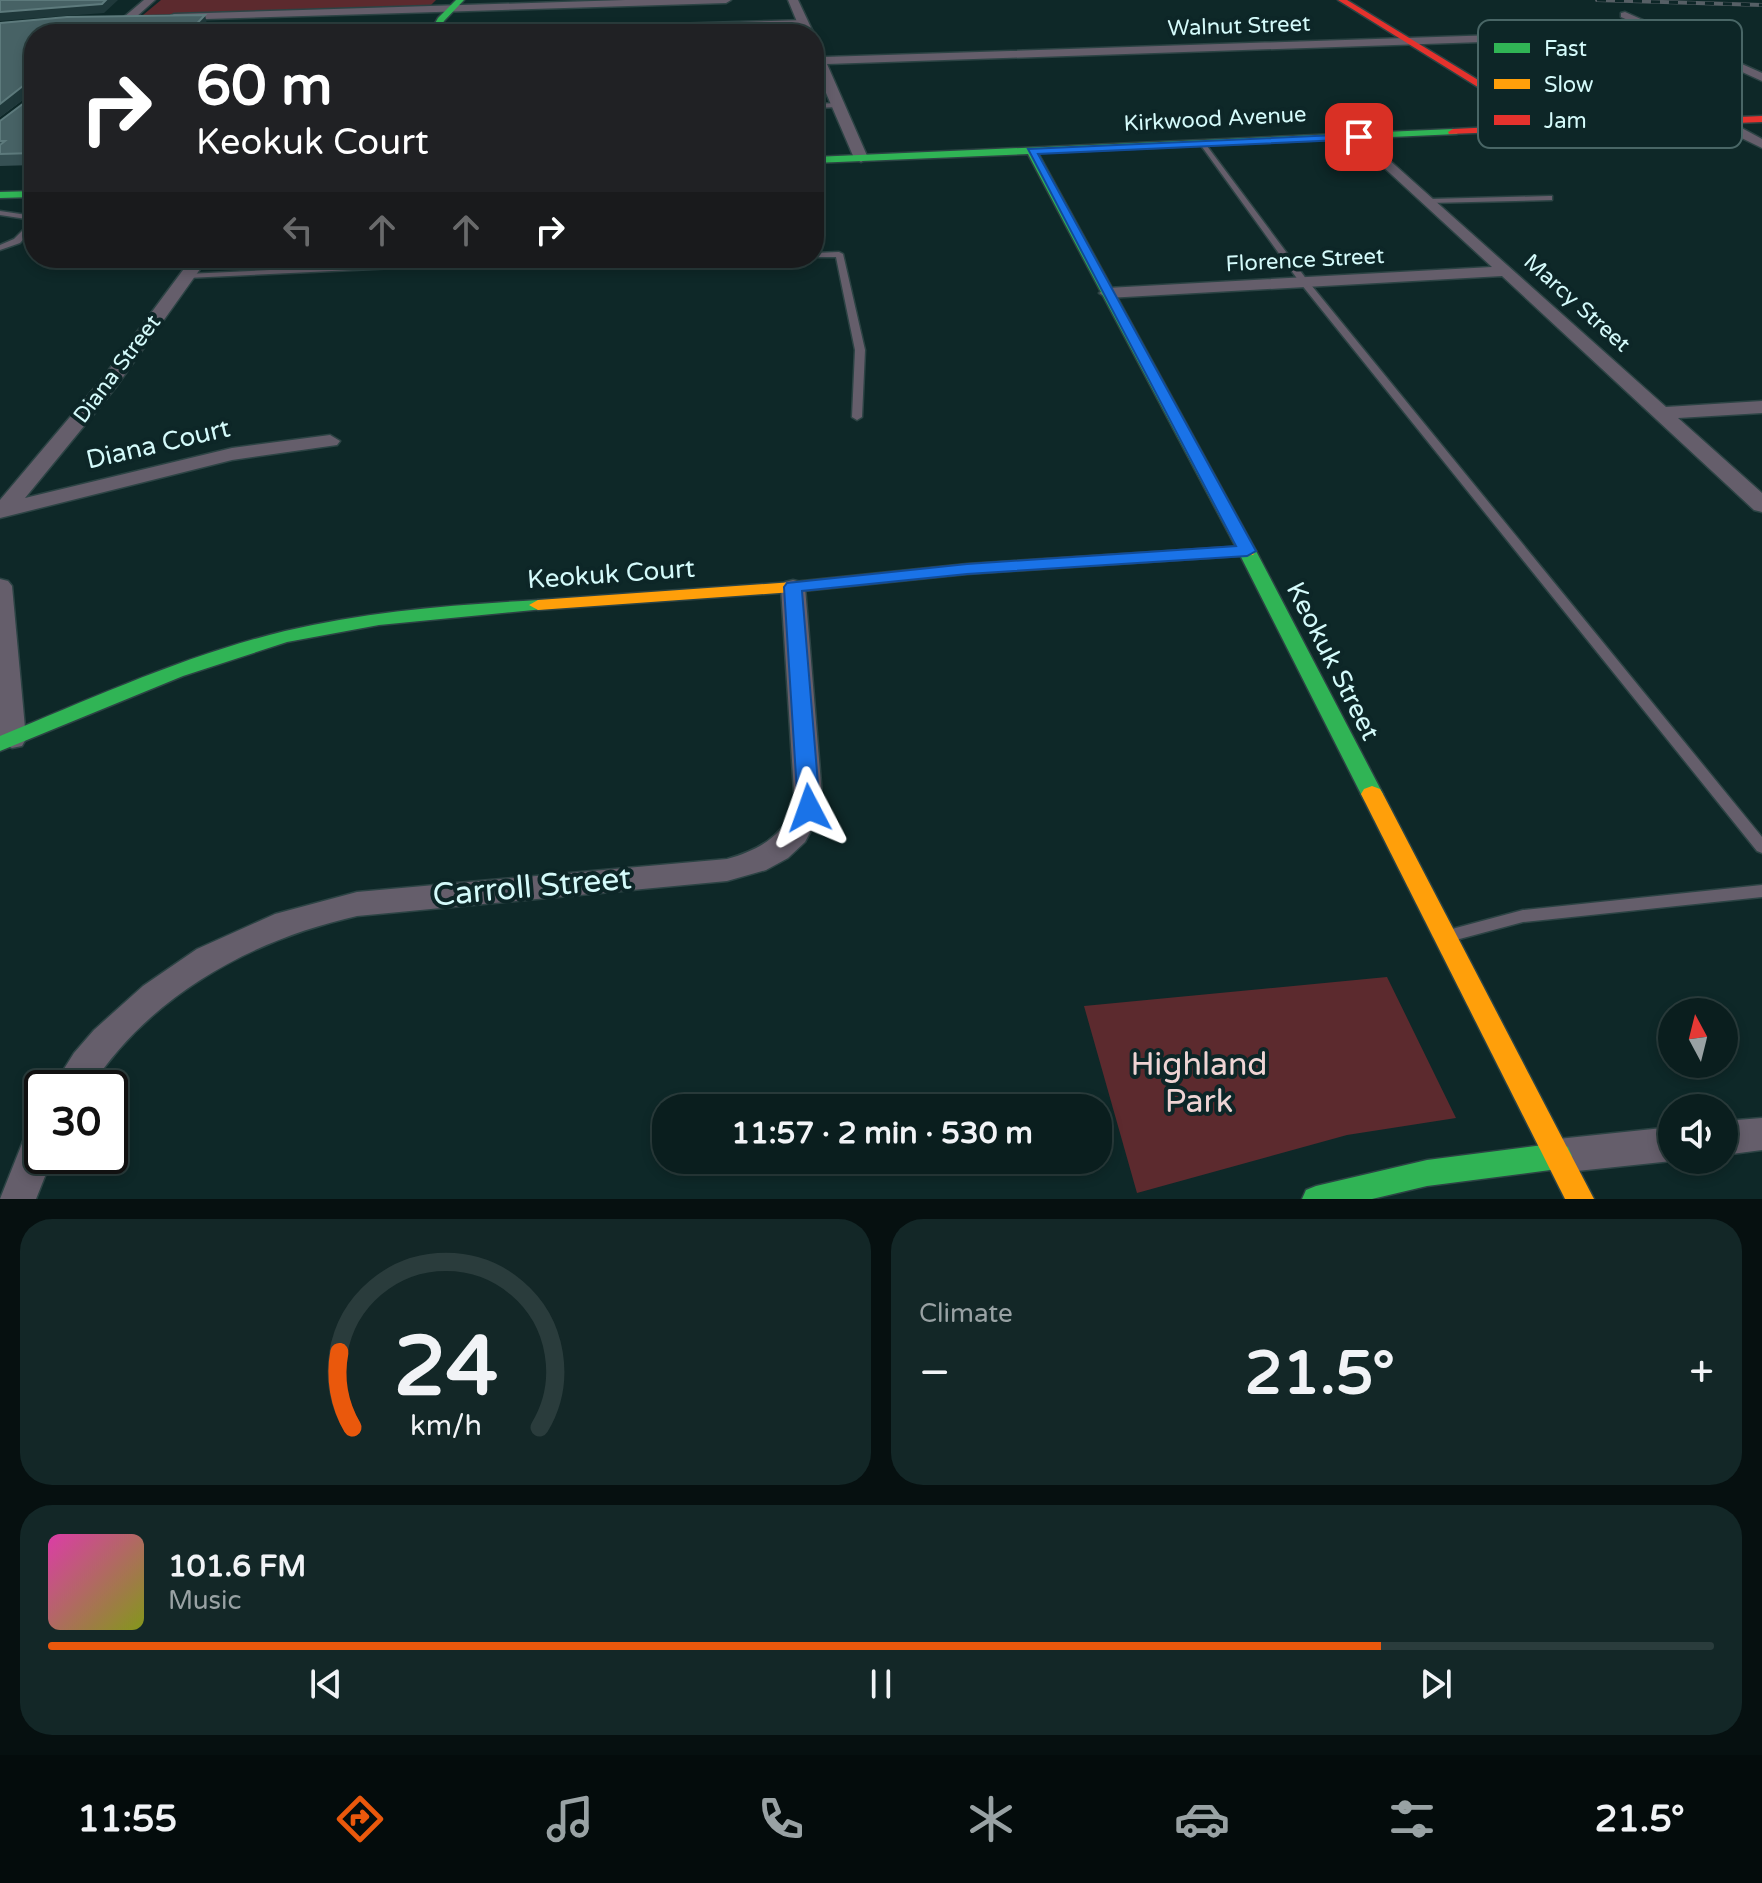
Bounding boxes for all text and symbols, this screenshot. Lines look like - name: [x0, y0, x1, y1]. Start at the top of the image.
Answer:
- street label: Walnut Street: [1167, 11, 1311, 41]
- legend: [1478, 20, 1742, 148]
- text: Fast: [1544, 36, 1587, 62]
- text: 60 m: [196, 53, 332, 120]
- icon: right: [64, 56, 168, 160]
- text: Slow: [1544, 72, 1594, 98]
- street label: Kirkwood Avenue: [1123, 101, 1307, 137]
- pin: [1325, 103, 1393, 171]
- text: Jam: [1544, 108, 1587, 134]
- icon: arrive: [1337, 115, 1381, 159]
- text: Keokuk Court: [196, 121, 429, 164]
- icon: left: [276, 208, 320, 252]
- icon: ahead: [360, 208, 404, 252]
- icon: ahead: [444, 208, 488, 252]
- icon: right: [528, 208, 572, 252]
- street label: Florence Street: [1225, 243, 1385, 277]
- street label: Marcy Street: [1519, 249, 1635, 357]
- street label: Diana Street: [68, 310, 166, 428]
- street label: Diana Court: [83, 412, 233, 476]
- street label: Keokuk Court: [526, 553, 696, 595]
- street label: Keokuk Street: [1280, 577, 1386, 745]
- position arrow: [767, 766, 851, 850]
- street label: Carroll Street: [431, 859, 633, 915]
- north arrow: [1658, 998, 1738, 1078]
- map controls: [1658, 998, 1738, 1174]
- park label: Highland Park: [1130, 1046, 1268, 1121]
- speed limit sign: 30: [24, 1070, 128, 1174]
- button: sound: [1658, 1094, 1738, 1174]
- text: 11:57 · 2 min · 530 m: [731, 1115, 1033, 1152]
- text: Climate: [919, 1298, 1013, 1329]
- text: 24: [393, 1318, 498, 1418]
- text: 21.5°: [1245, 1338, 1395, 1410]
- text: −: [919, 1347, 950, 1400]
- text: +: [1689, 1347, 1714, 1400]
- text: km/h: [410, 1409, 481, 1443]
- text: 101.6 FM: [168, 1548, 306, 1585]
- text: Music: [168, 1585, 241, 1616]
- icon: previous: [304, 1662, 348, 1706]
- icon: pause: [859, 1662, 903, 1706]
- icon: next: [1414, 1662, 1458, 1706]
- icon: directions: [332, 1791, 388, 1847]
- icon: music: [542, 1791, 598, 1847]
- icon: phone: [753, 1791, 809, 1847]
- icon: climate: [963, 1791, 1019, 1847]
- icon: car: [1174, 1791, 1230, 1847]
- icon: filters: [1384, 1791, 1440, 1847]
- text: 11:55: [77, 1798, 177, 1841]
- text: 21.5°: [1595, 1798, 1685, 1841]

